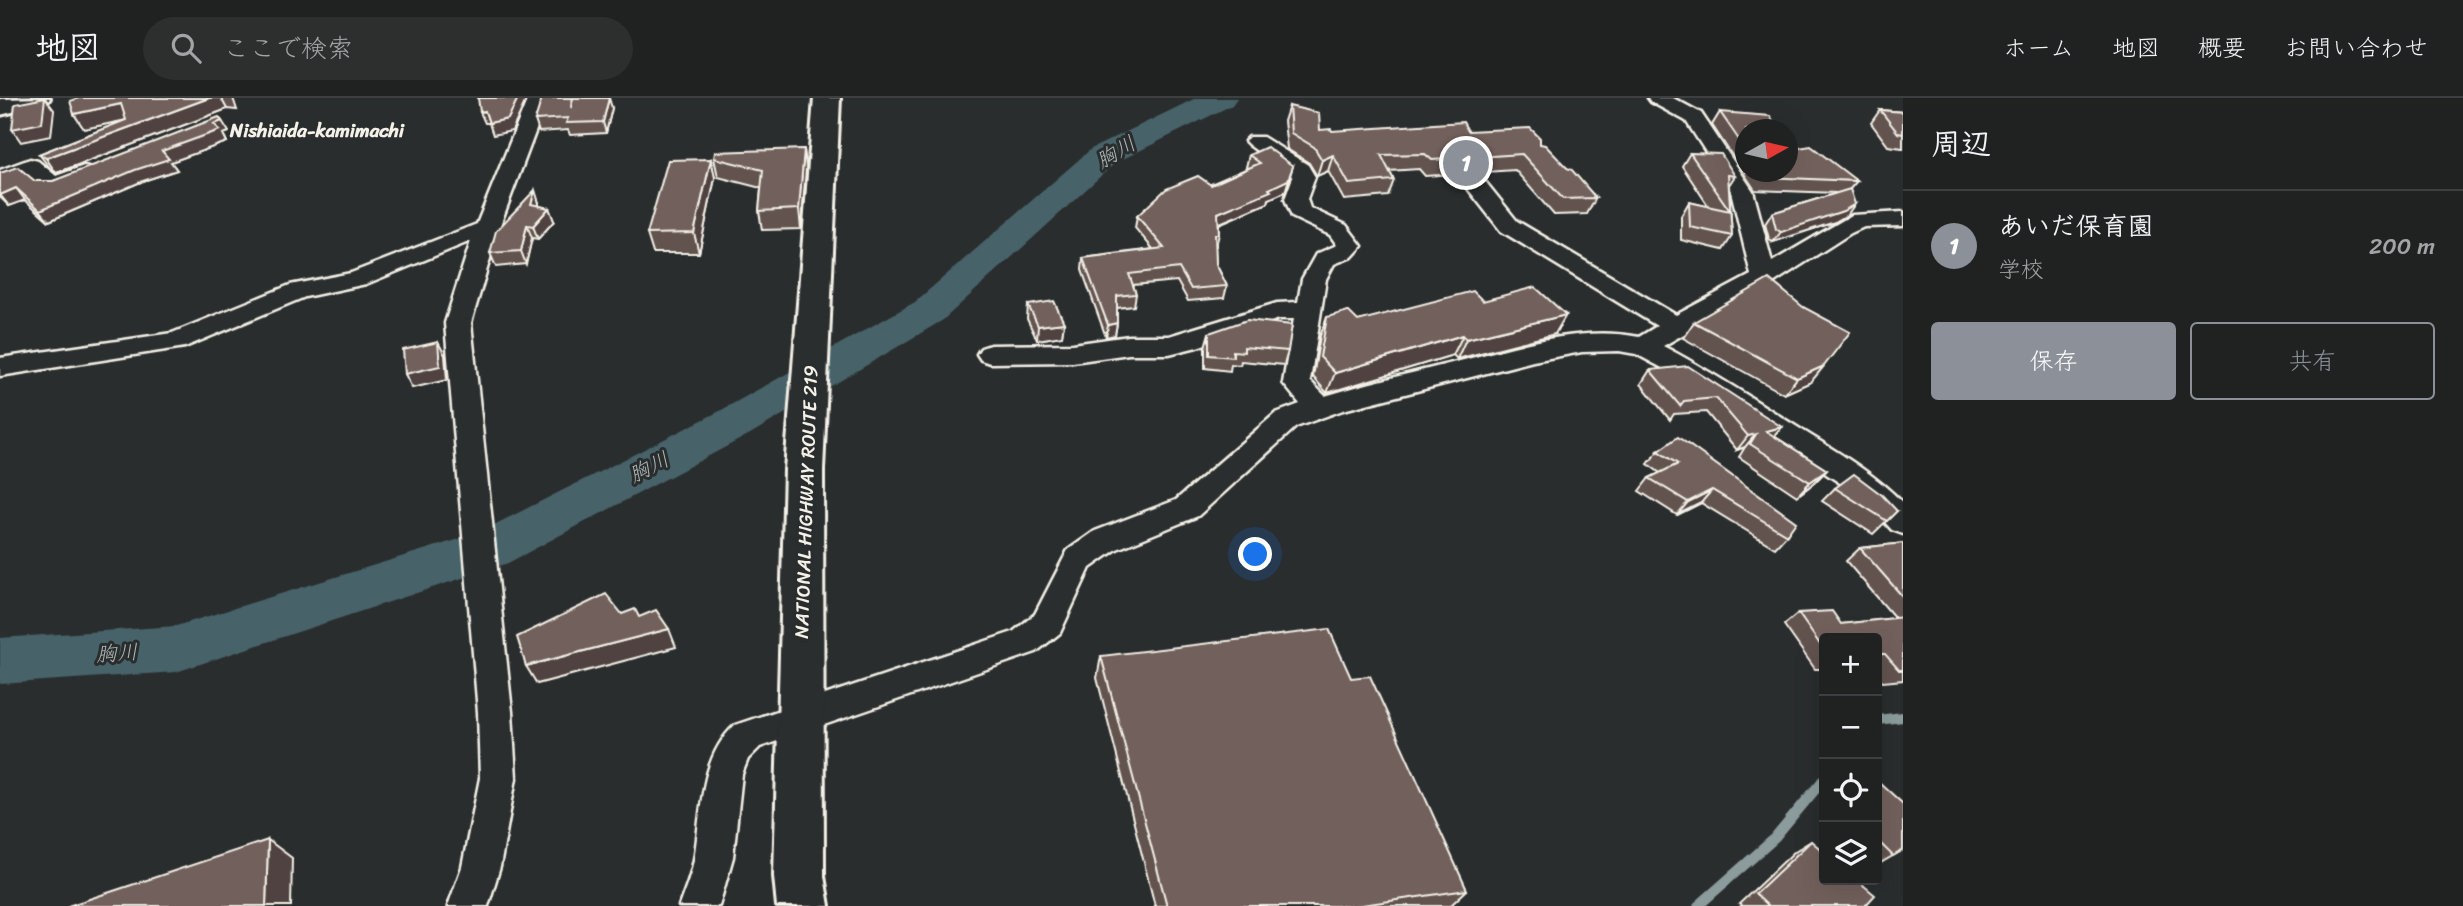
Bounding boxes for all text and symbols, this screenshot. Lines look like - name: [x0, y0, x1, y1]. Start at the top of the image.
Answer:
- search box: [143, 17, 633, 80]
- text: 地図: [35, 19, 101, 77]
- text: ここで検索: [223, 25, 353, 71]
- text: ホーム: [2003, 27, 2074, 69]
- text: 地図: [2112, 27, 2160, 69]
- text: 概要: [2198, 27, 2246, 69]
- text: お問い合わせ: [2284, 27, 2428, 69]
- icon: search: [167, 29, 205, 67]
- district label: Nishiaida-kamimachi: [229, 114, 405, 147]
- text: 周辺: [1931, 117, 1991, 171]
- north arrow: [1735, 119, 1798, 182]
- water label: 胸川: [1088, 125, 1144, 179]
- pin: 1: [1443, 137, 1489, 189]
- text: あいだ保育園: [1998, 203, 2153, 249]
- text: 1: [1949, 226, 1959, 267]
- text: 200 m: [2369, 226, 2435, 267]
- text: 学校: [1998, 249, 2044, 290]
- button: 保存: [1931, 322, 2176, 400]
- button: 共有: [2190, 322, 2435, 400]
- street label: NATIONAL HIGHWAY ROUTE 219: [785, 365, 827, 639]
- water label: 胸川: [622, 441, 676, 493]
- your location: [1238, 537, 1272, 571]
- water label: 胸川: [95, 633, 139, 673]
- map controls: [1819, 633, 1882, 885]
- button: +: [1819, 633, 1882, 696]
- button: −: [1819, 696, 1882, 759]
- button: locate: [1819, 759, 1882, 822]
- button: layers: [1819, 822, 1882, 885]

